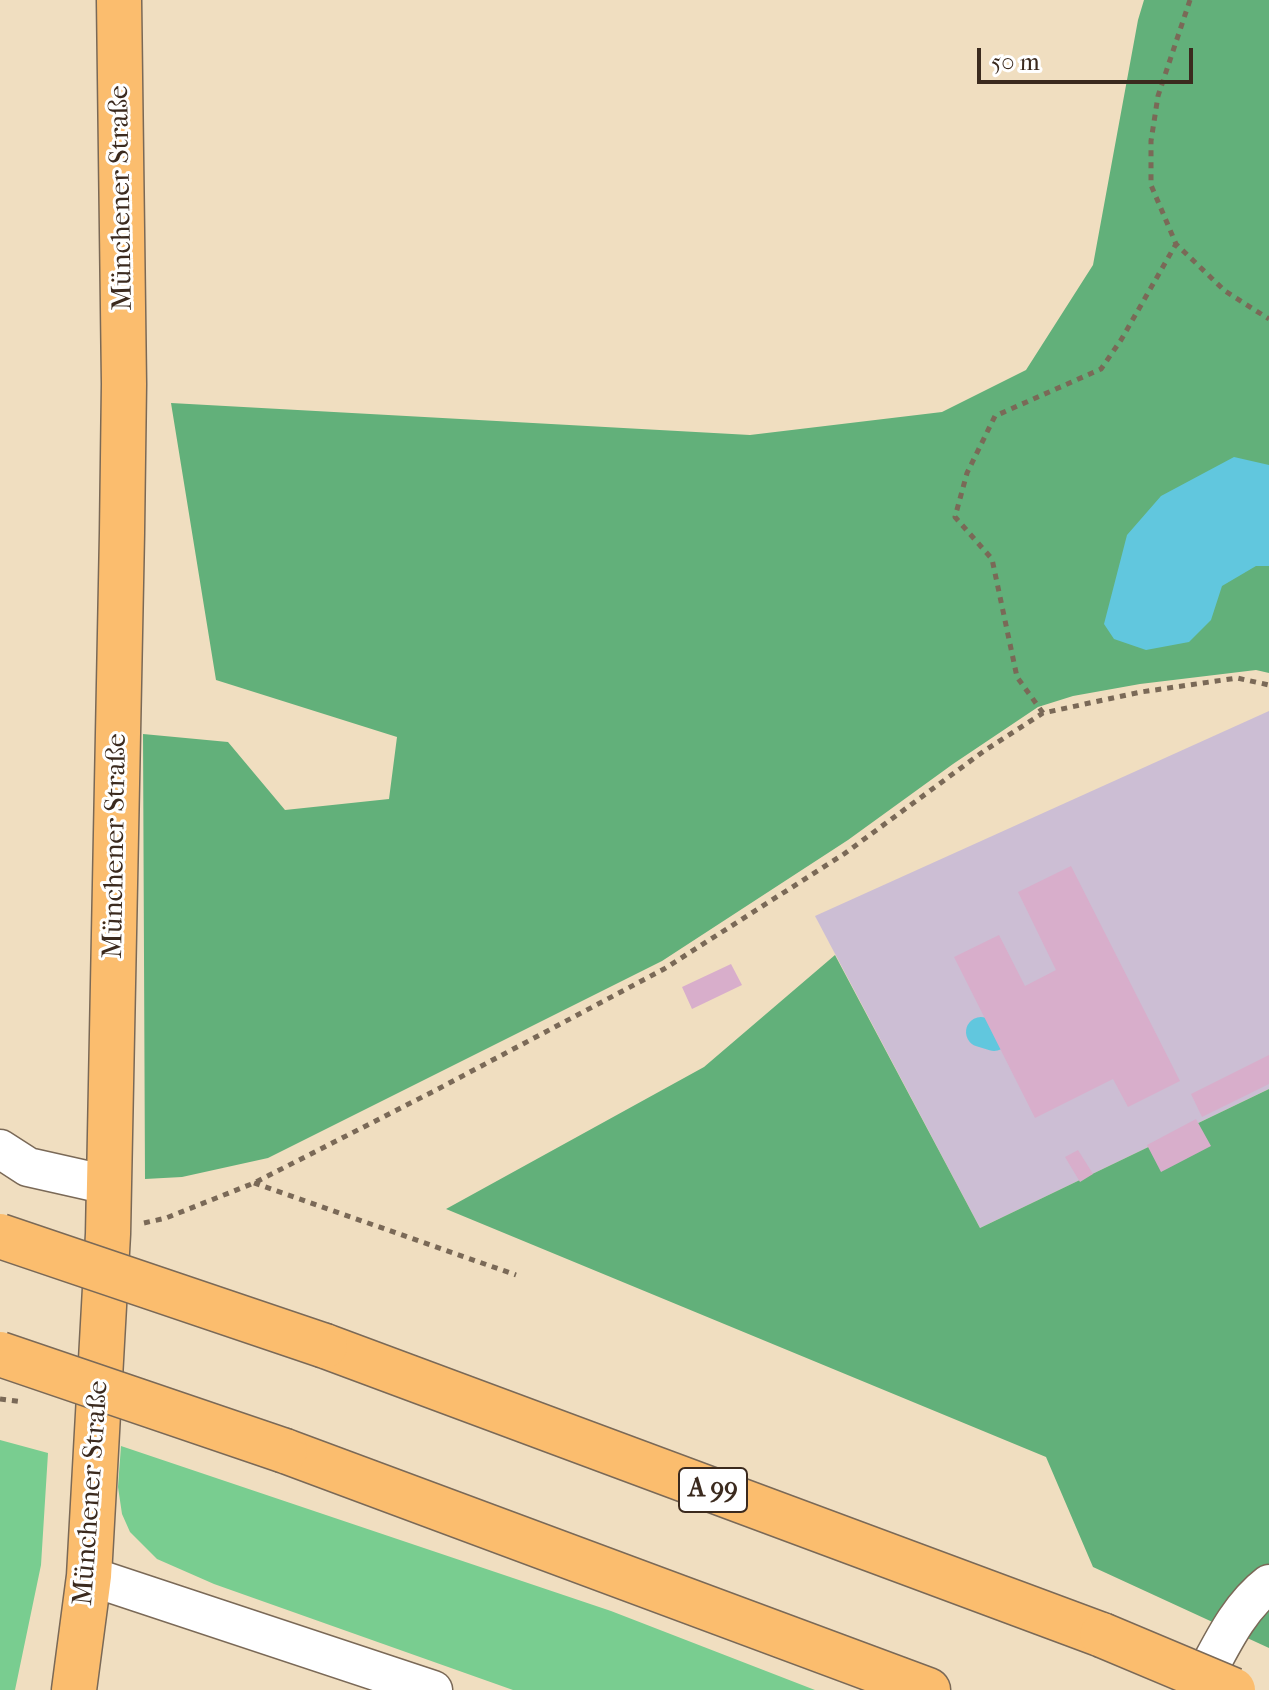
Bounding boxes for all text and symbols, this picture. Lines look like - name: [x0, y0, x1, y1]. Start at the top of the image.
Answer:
- scale bar: [981, 32, 1197, 82]
- text: 50 m: [991, 48, 1040, 76]
- street label: Münchener Straße: [103, 85, 141, 311]
- street label: Münchener Straße: [97, 733, 135, 959]
- street label: Münchener Straße: [67, 1379, 117, 1607]
- road number: A 99: [679, 1468, 747, 1512]

